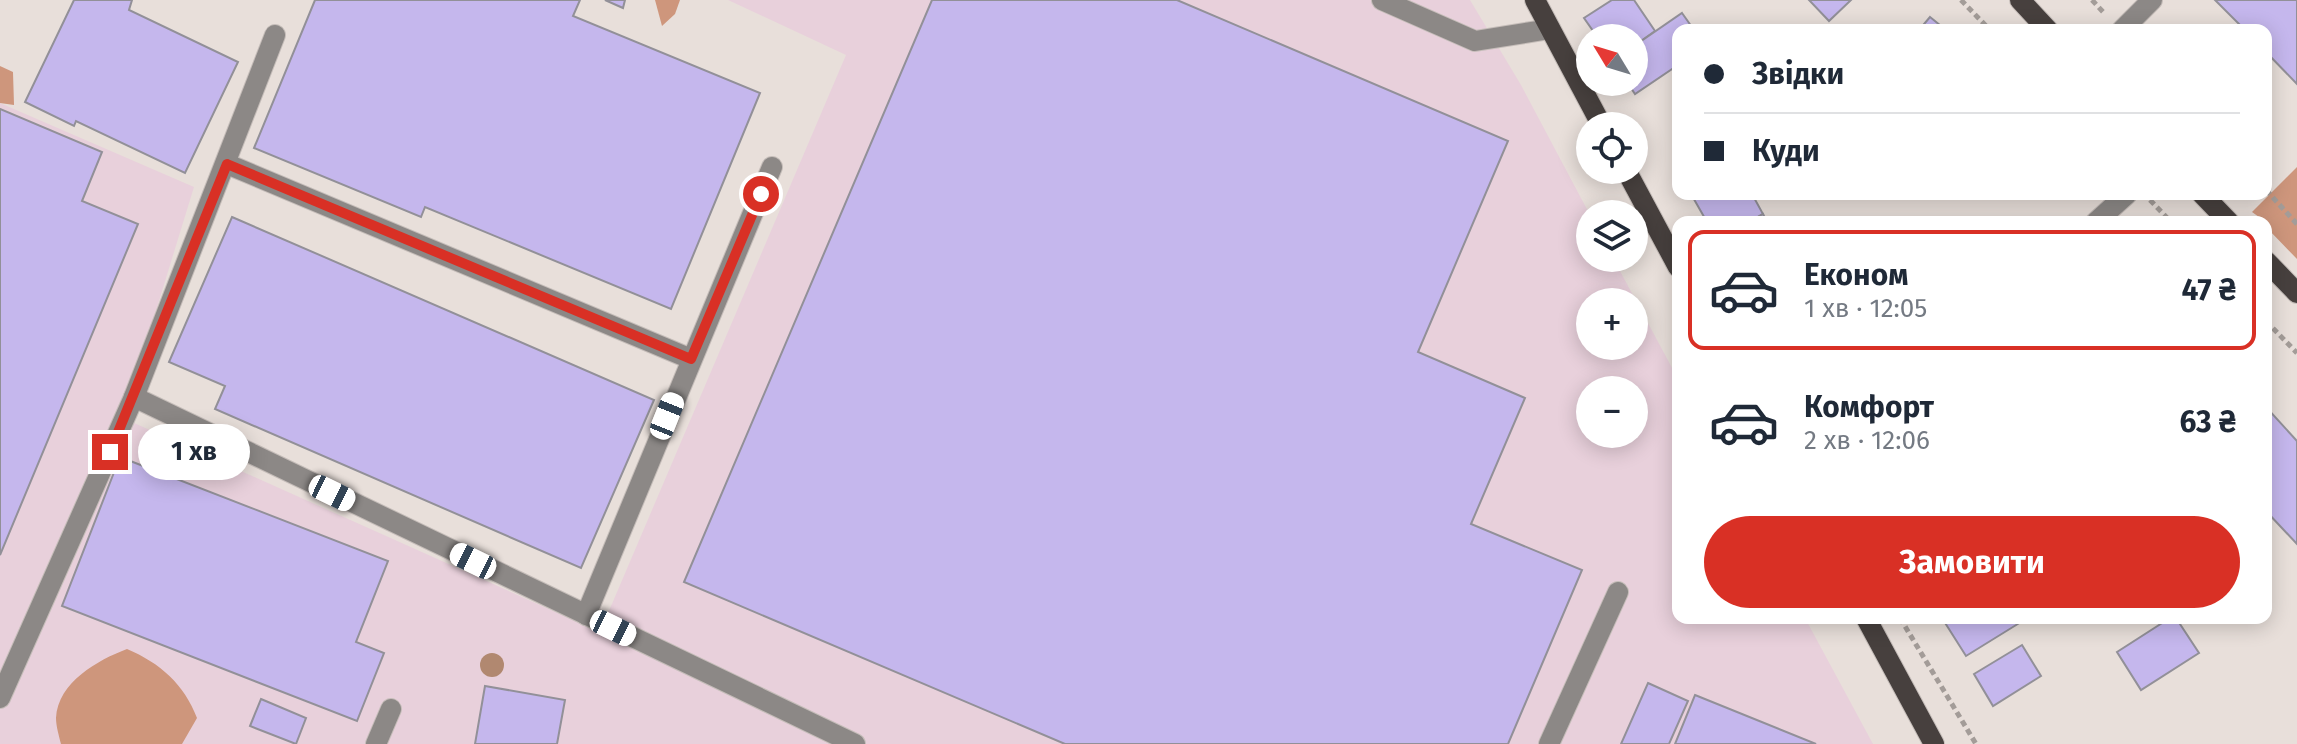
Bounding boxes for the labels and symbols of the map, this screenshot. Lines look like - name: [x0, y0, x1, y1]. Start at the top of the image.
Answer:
- north arrow: [1576, 24, 1648, 96]
- route start: [743, 176, 779, 212]
- car: [647, 389, 687, 443]
- callout: 1 хв: [138, 424, 250, 480]
- route end: [92, 434, 128, 470]
- car: [305, 472, 359, 514]
- car: [446, 540, 500, 582]
- car: [586, 607, 640, 649]

